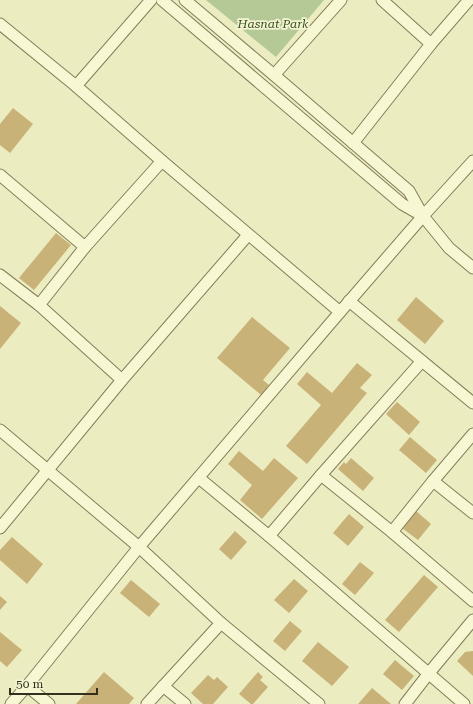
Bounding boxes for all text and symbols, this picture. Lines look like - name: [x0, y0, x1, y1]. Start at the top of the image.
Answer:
- park label: Hasnat Park: [237, 17, 309, 31]
- scale bar: [10, 670, 97, 696]
- text: 50 m: [16, 677, 43, 691]

